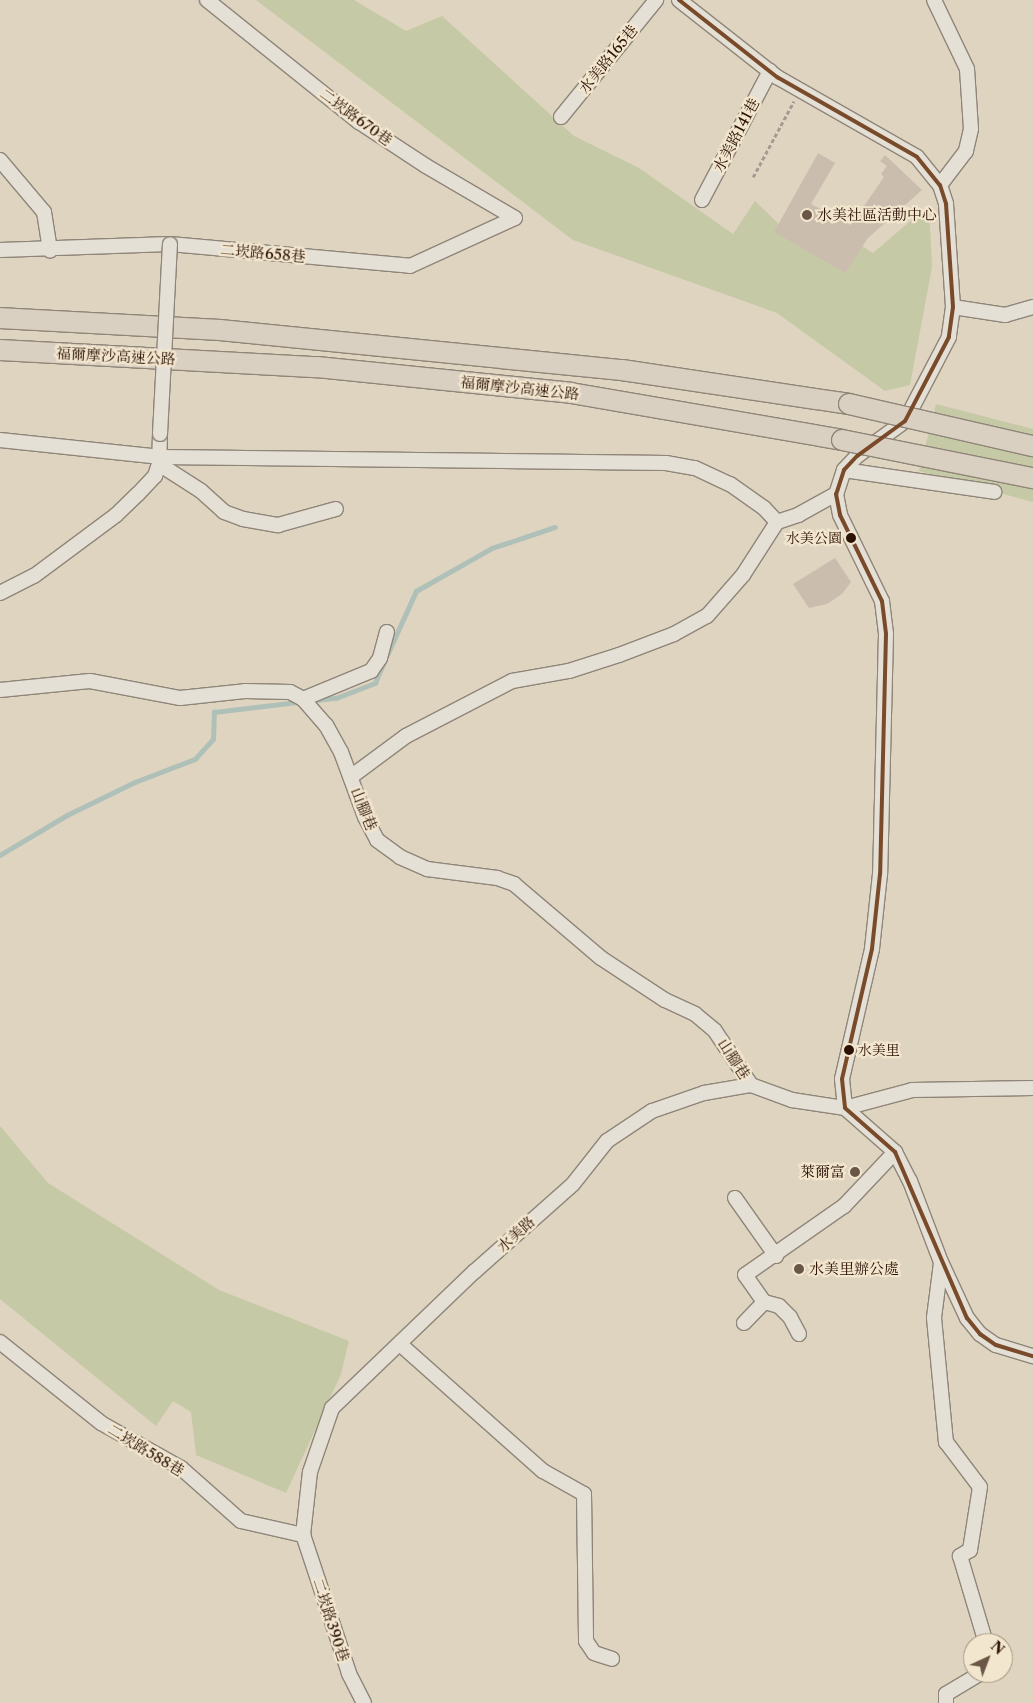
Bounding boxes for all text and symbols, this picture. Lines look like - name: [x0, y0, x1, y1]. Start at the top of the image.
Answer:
- street label: 水美路165巷: [575, 21, 641, 97]
- street label: 二崁路670巷: [316, 85, 396, 149]
- street label: 水美路141巷: [709, 95, 763, 175]
- place label: 水美社區活動中心: [817, 206, 937, 224]
- marker: 水美社區活動中心: [801, 209, 813, 221]
- street label: 二崁路658巷: [219, 240, 307, 266]
- street label: 福爾摩沙高速公路: [56, 344, 176, 368]
- street label: 福爾摩沙高速公路: [459, 373, 581, 403]
- place label: 水美公園: [786, 530, 842, 546]
- marker: 水美公園: [846, 533, 856, 543]
- street label: 山腳巷: [347, 785, 381, 833]
- street label: 山腳巷: [714, 1035, 754, 1083]
- place label: 水美里: [858, 1042, 900, 1058]
- marker: 水美里: [844, 1045, 854, 1055]
- place label: 萊爾富: [800, 1163, 845, 1181]
- marker: 萊爾富: [849, 1166, 861, 1178]
- street label: 水美路: [493, 1212, 539, 1256]
- place label: 水美里辦公處: [809, 1260, 899, 1278]
- marker: 水美里辦公處: [793, 1263, 805, 1275]
- street label: 二崁路588巷: [105, 1420, 187, 1480]
- street label: 二崁路390巷: [309, 1576, 353, 1664]
- north arrow: [963, 1633, 1013, 1683]
- text: N: [987, 1637, 1008, 1658]

